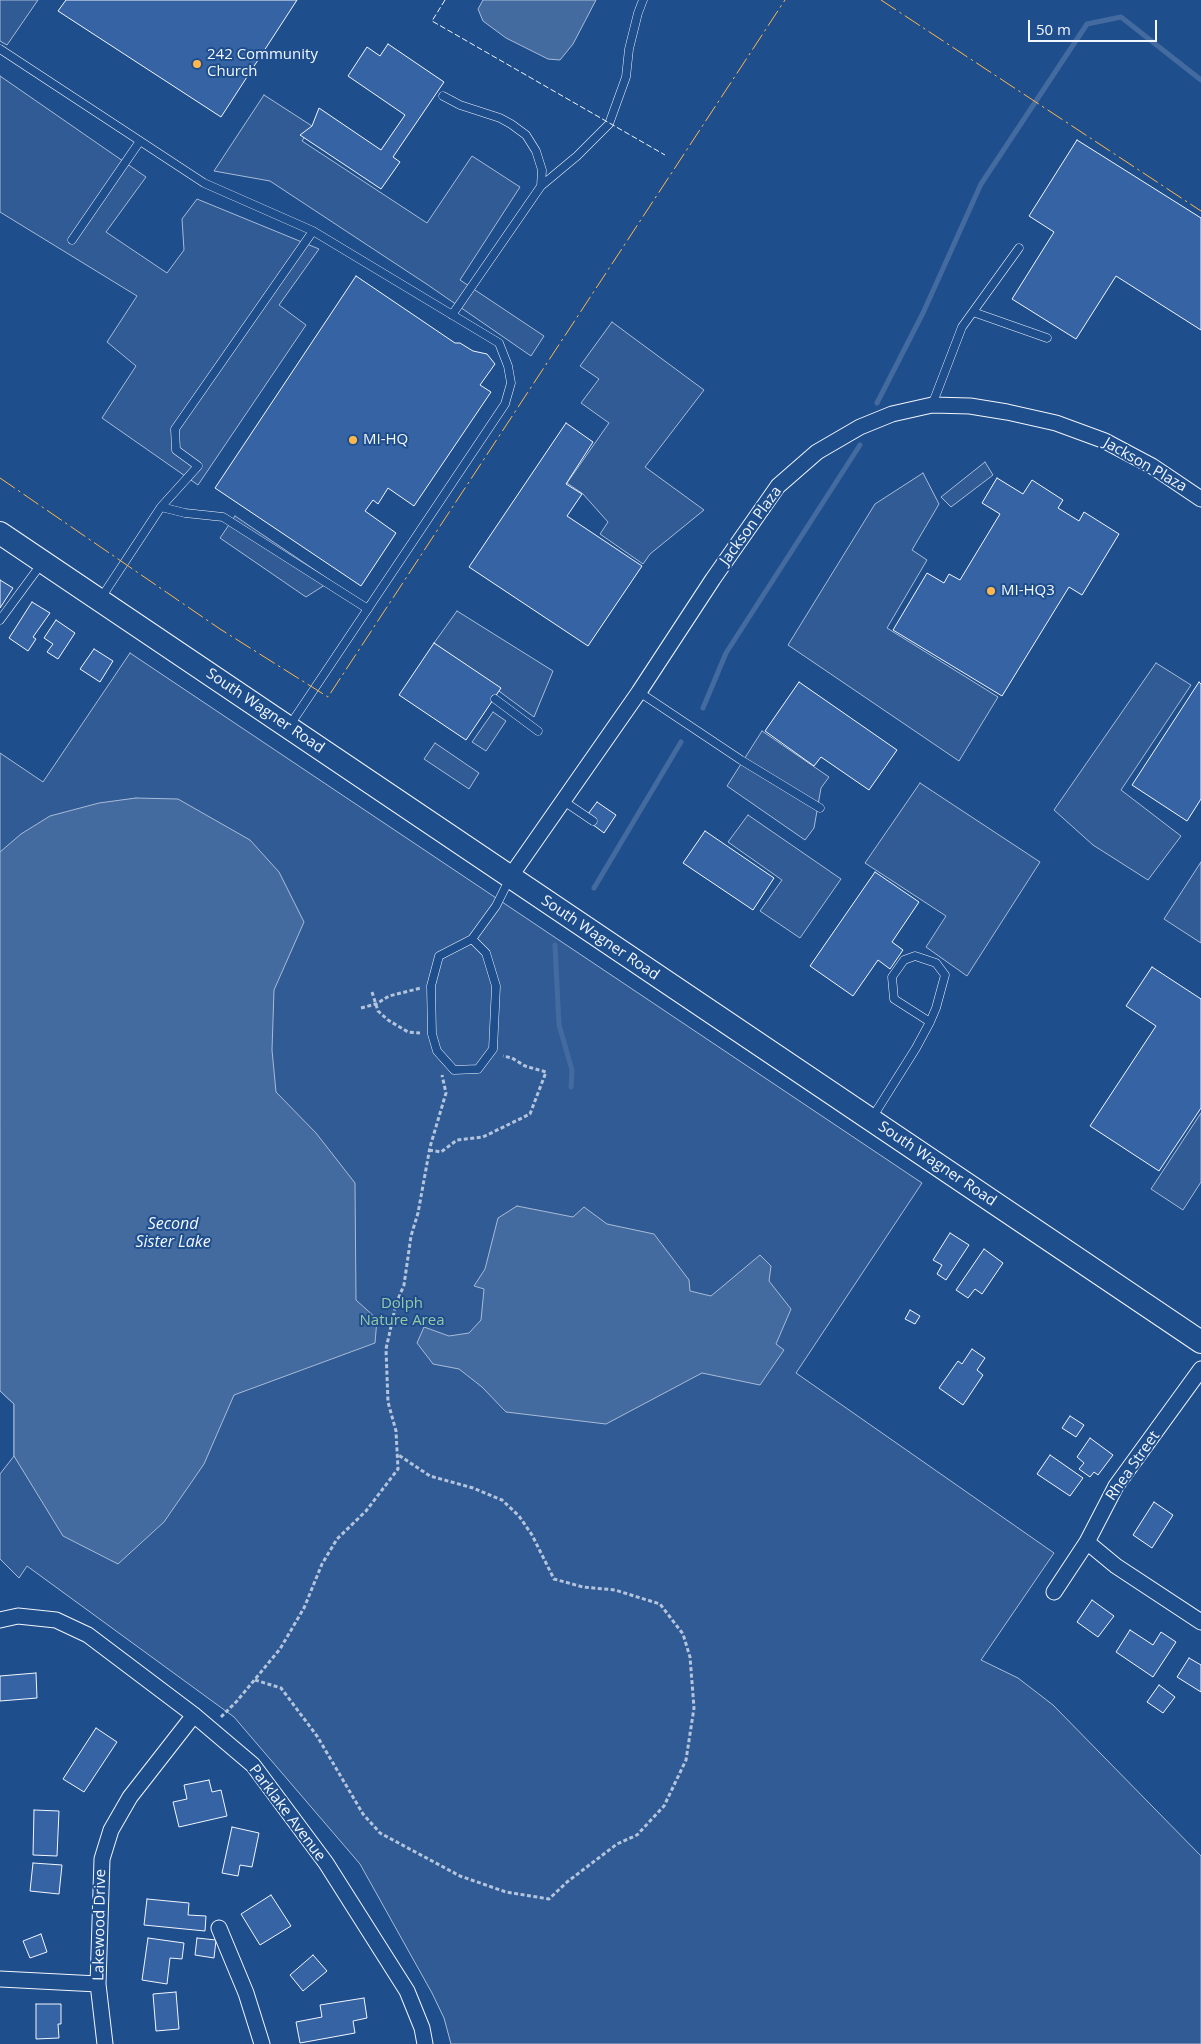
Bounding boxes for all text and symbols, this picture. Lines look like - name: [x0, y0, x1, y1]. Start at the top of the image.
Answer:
- scale bar: [1031, 10, 1160, 42]
- text: 50 m: [1036, 19, 1071, 39]
- place label: 242 Community Church: [207, 46, 318, 81]
- marker: 242 Community Church: [191, 58, 203, 70]
- place label: MI-HQ: [363, 431, 408, 449]
- marker: MI-HQ: [347, 434, 359, 446]
- street label: Jackson Plaza: [1100, 434, 1190, 496]
- street label: Jackson Plaza: [716, 483, 786, 569]
- place label: MI-HQ3: [1001, 582, 1055, 600]
- marker: MI-HQ3: [985, 585, 997, 597]
- street label: South Wagner Road: [202, 665, 328, 757]
- street label: South Wagner Road: [537, 892, 663, 984]
- street label: South Wagner Road: [874, 1118, 1000, 1210]
- water label: Second Sister Lake: [135, 1214, 211, 1252]
- park label: Dolph Nature Area: [360, 1295, 444, 1330]
- street label: Rhea Street: [1102, 1428, 1164, 1504]
- street label: Parklake Avenue: [245, 1761, 329, 1865]
- street label: Lakewood Drive: [90, 1869, 110, 1981]

